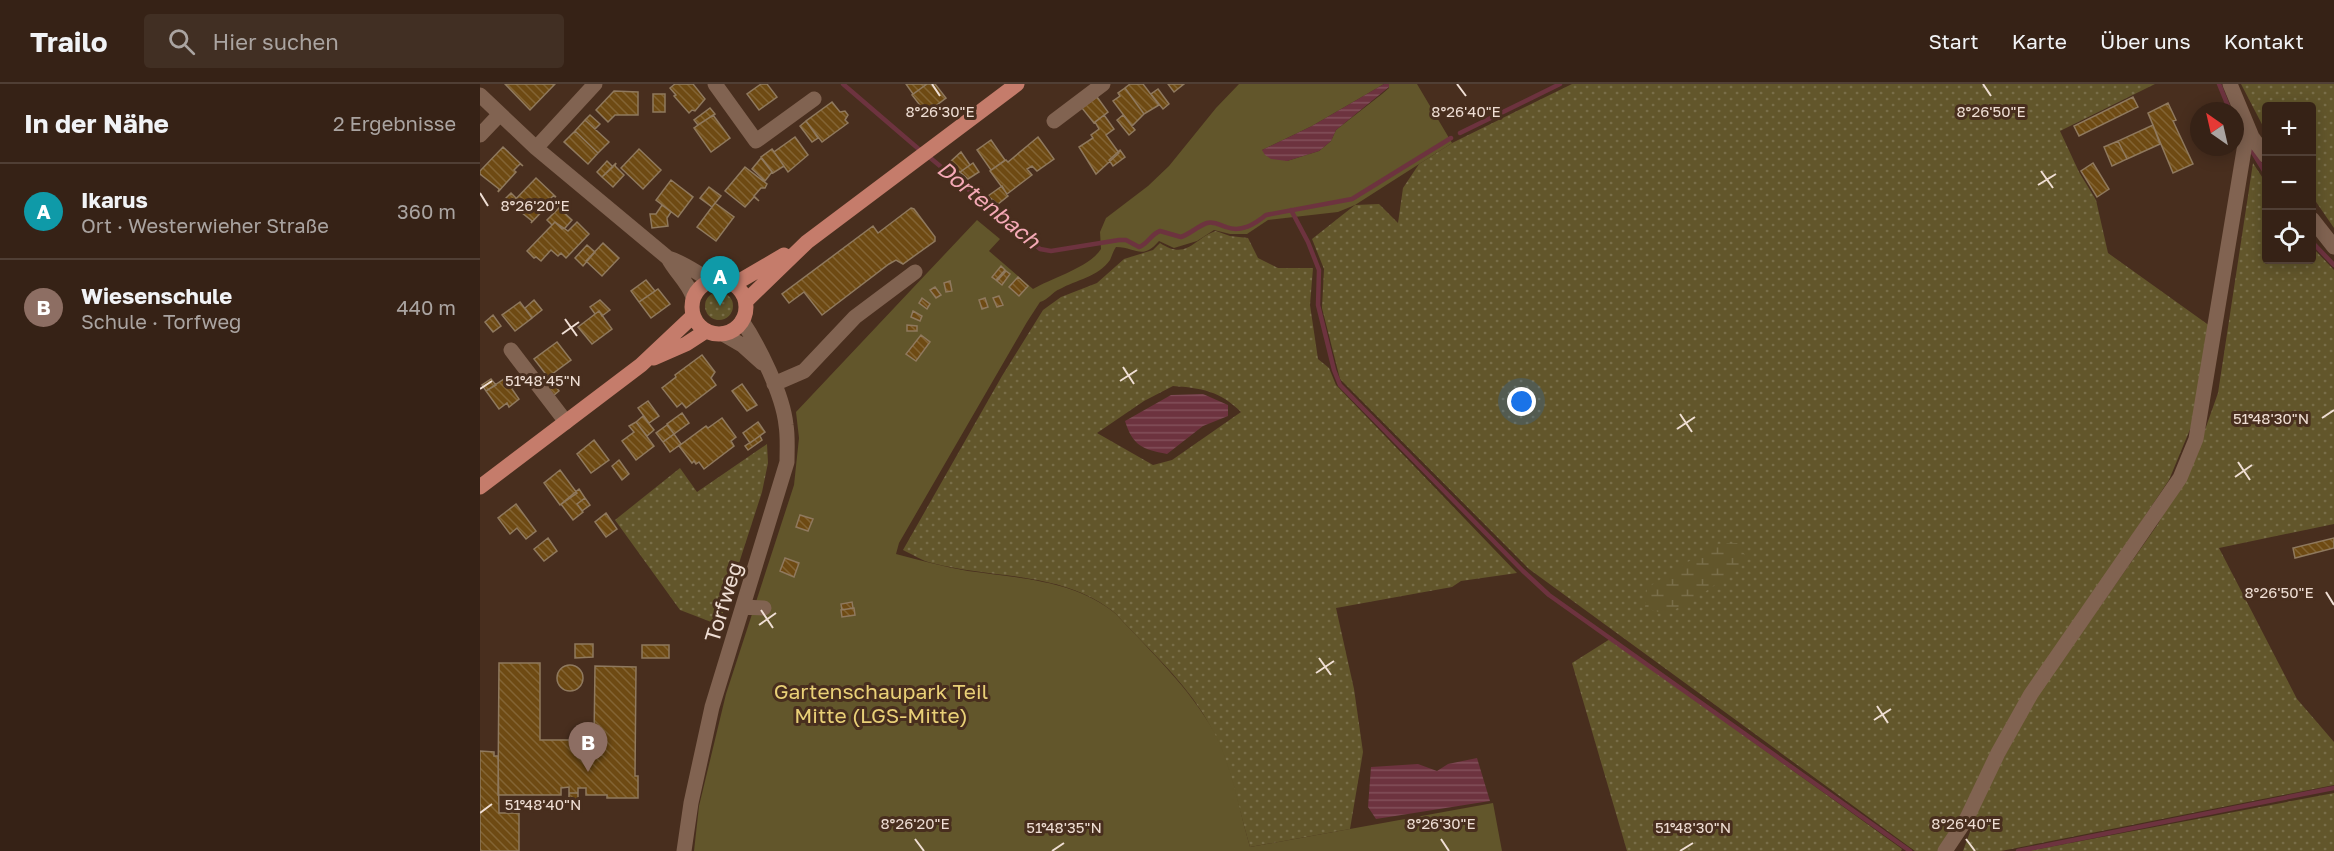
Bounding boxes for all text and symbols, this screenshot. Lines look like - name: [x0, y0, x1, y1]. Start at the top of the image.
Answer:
- search box: [144, 14, 564, 68]
- text: Trailo: [30, 25, 108, 58]
- icon: search: [165, 25, 198, 58]
- text: Hier suchen: [213, 28, 339, 55]
- text: Start: [1928, 28, 1979, 54]
- text: Karte: [2012, 28, 2067, 54]
- text: Über uns: [2100, 28, 2191, 54]
- text: Kontakt: [2224, 28, 2304, 54]
- text: 8°26'30"E: [905, 102, 975, 120]
- text: 8°26'40"E: [1431, 102, 1501, 120]
- text: 8°26'50"E: [1956, 102, 2026, 120]
- north arrow: [2190, 102, 2244, 156]
- map controls: [2262, 102, 2316, 264]
- button: +: [2262, 102, 2316, 156]
- text: In der Nähe: [24, 108, 169, 139]
- text: 2 Ergebnisse: [333, 111, 456, 135]
- water label: Dortenbach: [932, 154, 1047, 254]
- button: −: [2262, 156, 2316, 210]
- text: Ikarus: [81, 186, 148, 213]
- text: 8°26'20"E: [500, 196, 570, 214]
- text: A: [36, 199, 51, 223]
- text: 360 m: [397, 199, 456, 223]
- button: locate: [2262, 210, 2316, 264]
- text: Ort · Westerwieher Straße: [81, 213, 329, 237]
- pin: A: [700, 256, 740, 306]
- text: Wiesenschule: [81, 282, 232, 309]
- text: B: [36, 295, 51, 319]
- text: 440 m: [397, 295, 456, 319]
- text: Schule · Torfweg: [81, 309, 241, 333]
- text: 51°48'45"N: [505, 371, 581, 389]
- your location: [1507, 387, 1536, 416]
- text: 51°48'30"N: [2233, 409, 2309, 427]
- street label: Torfweg: [699, 559, 747, 645]
- text: 8°26'50"E: [2244, 583, 2314, 601]
- park label: Gartenschaupark Teil Mitte (LGS-Mitte): [774, 678, 988, 728]
- pin: B: [568, 722, 608, 772]
- text: 51°48'40"N: [505, 795, 581, 813]
- text: 8°26'20"E: [880, 814, 950, 832]
- text: 8°26'30"E: [1406, 814, 1476, 832]
- text: 8°26'40"E: [1931, 814, 2001, 832]
- text: 51°48'35"N: [1026, 818, 1102, 836]
- text: 51°48'30"N: [1655, 818, 1731, 836]

